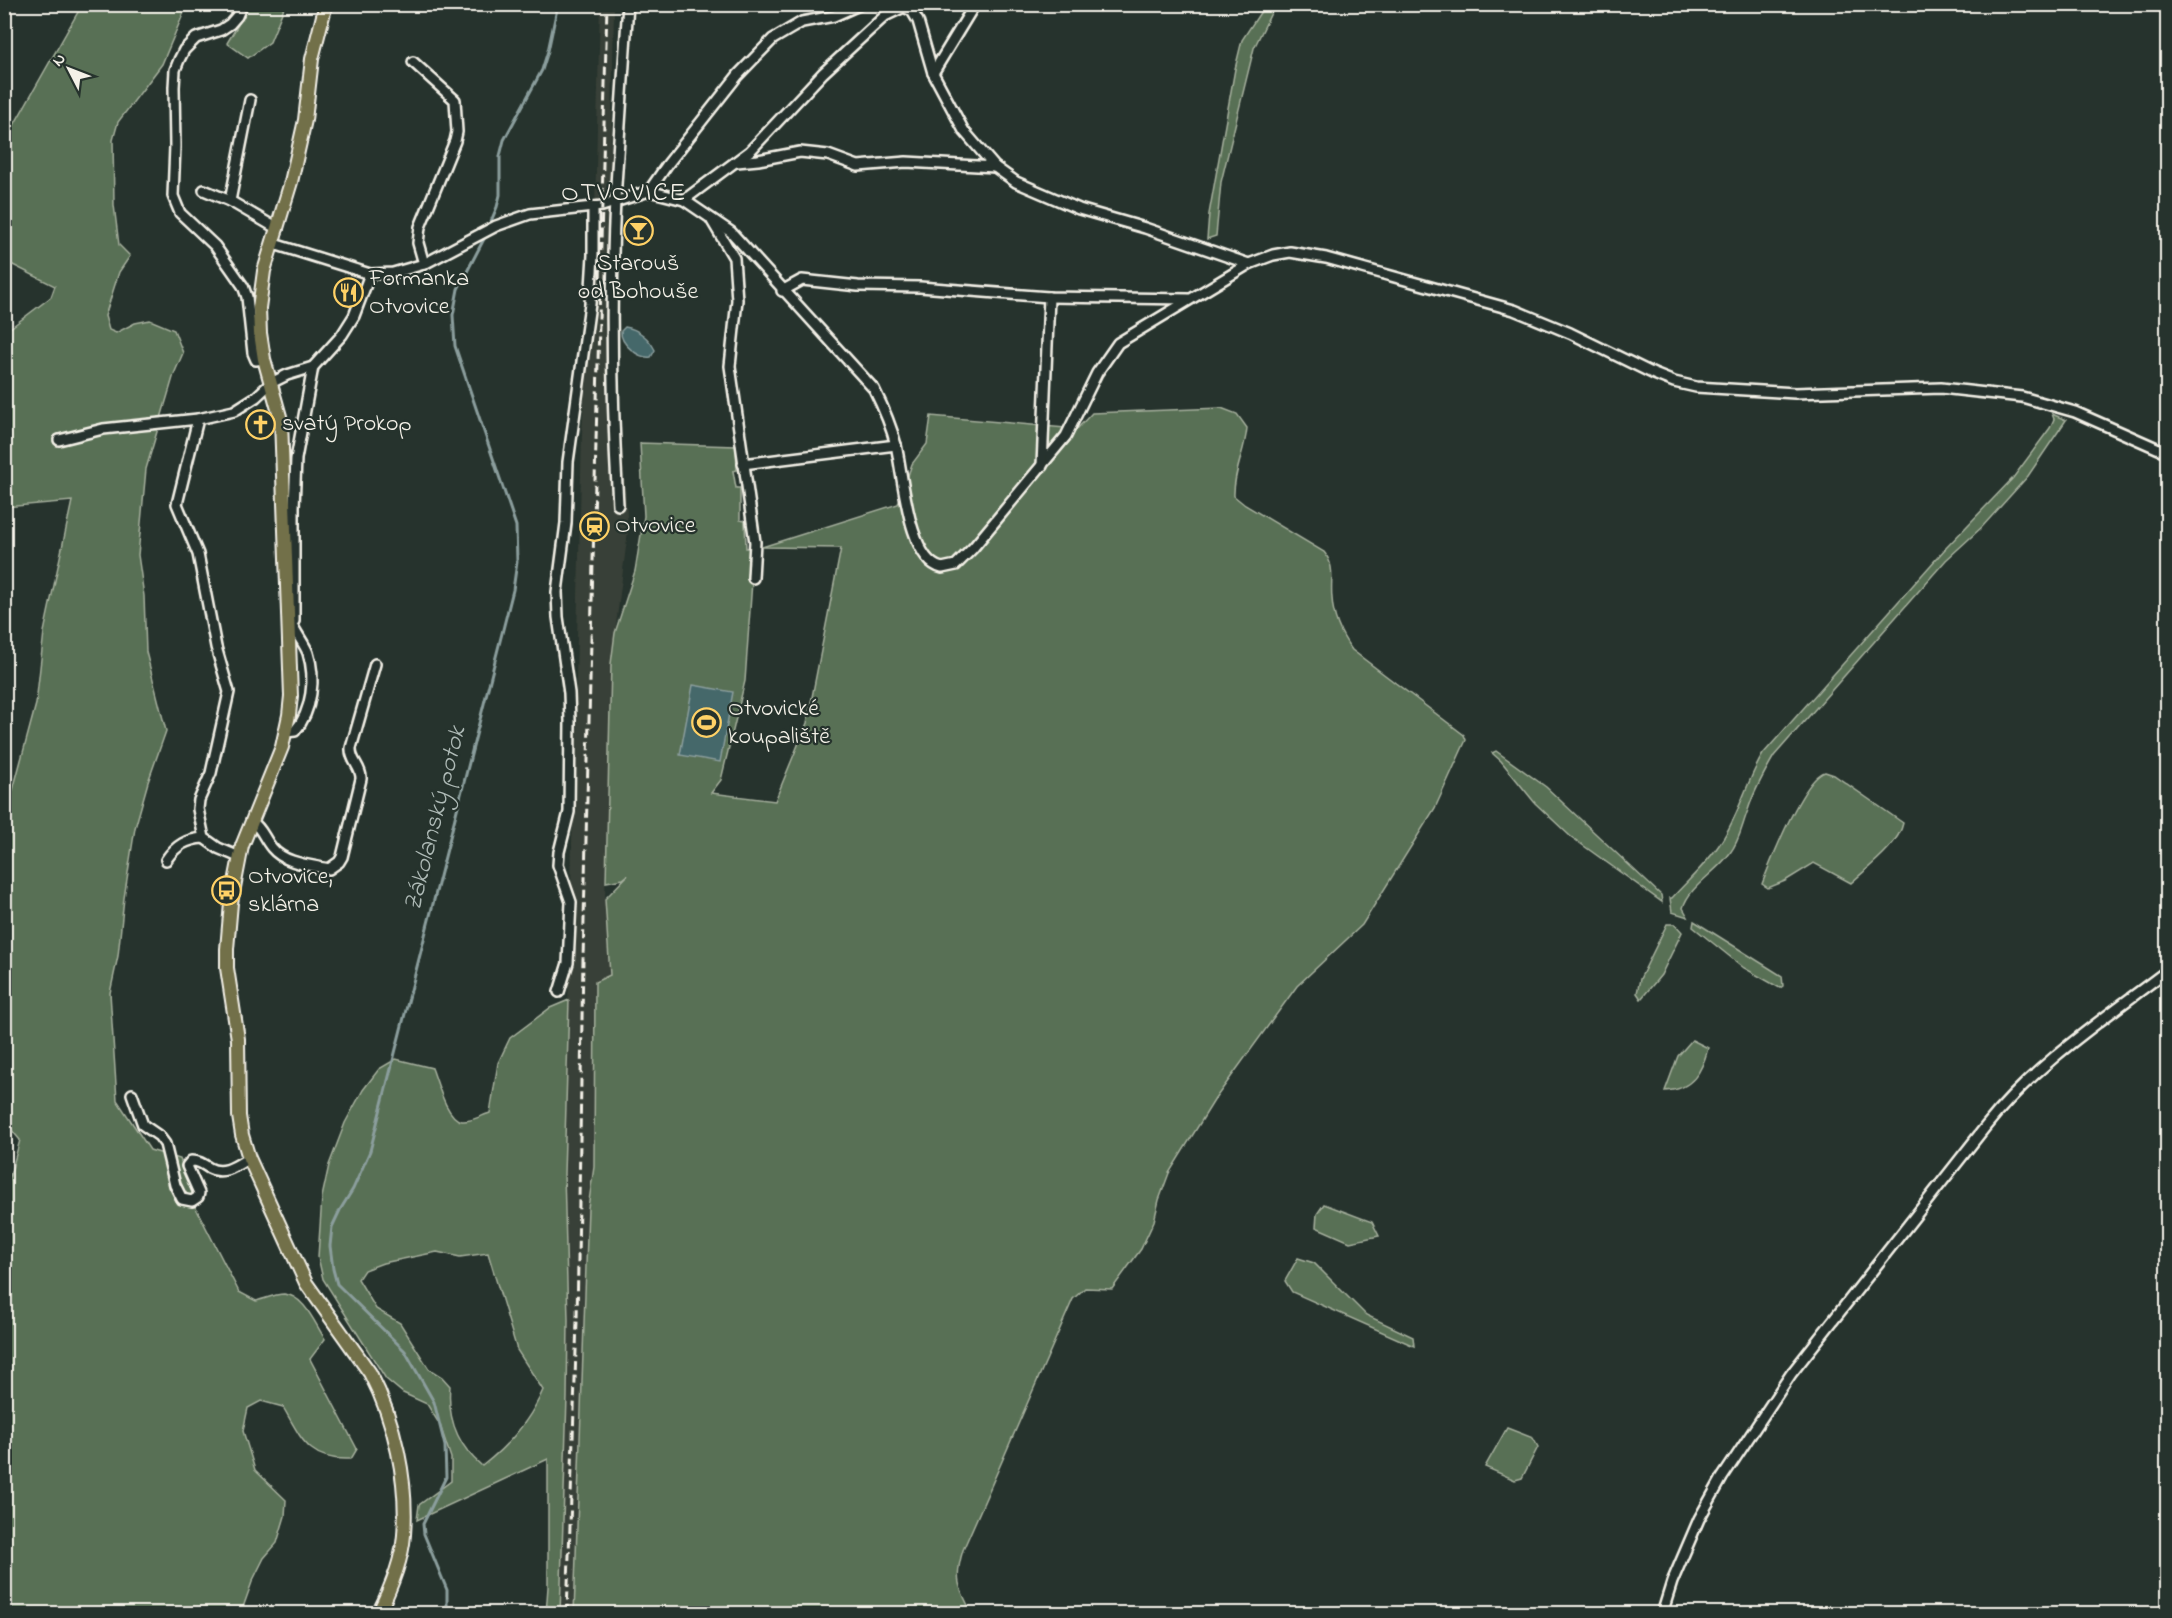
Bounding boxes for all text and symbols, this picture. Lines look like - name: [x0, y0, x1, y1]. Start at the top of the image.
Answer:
- north arrow: [39, 39, 99, 99]
- text: N: [47, 48, 72, 72]
- district label: OTVOVICE: [561, 174, 687, 213]
- bar icon: Starouš od Bohouše: [622, 215, 654, 247]
- place label: Starouš od Bohouše: [578, 247, 698, 310]
- place label: Formanka Otvovice: [368, 262, 469, 325]
- restaurant icon: Formanka Otvovice: [332, 277, 364, 309]
- place label: svatý Prokop: [282, 407, 412, 443]
- church icon: svatý Prokop: [245, 408, 277, 440]
- place label: Otvovice: [615, 509, 696, 544]
- station icon: Otvovice: [578, 510, 610, 542]
- place label: Otvovické koupaliště: [728, 692, 830, 755]
- sports icon: Otvovické koupaliště: [691, 707, 723, 739]
- water label: Zákolanský potok: [395, 721, 478, 915]
- place label: Otvovice, sklárna: [248, 860, 333, 923]
- bus stop icon: Otvovice, sklárna: [211, 875, 243, 907]

